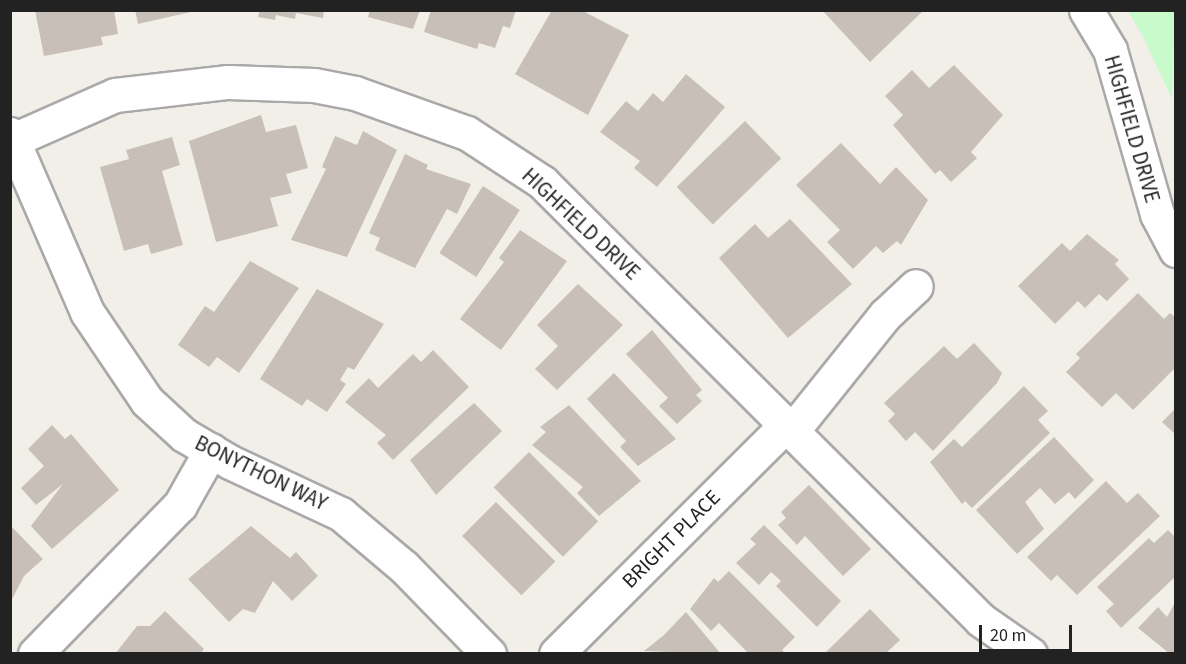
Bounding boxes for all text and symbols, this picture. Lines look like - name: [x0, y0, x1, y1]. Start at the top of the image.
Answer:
- street label: HIGHFIELD DRIVE: [1099, 52, 1165, 206]
- street label: HIGHFIELD DRIVE: [517, 163, 645, 285]
- street label: BONYTHON WAY: [191, 430, 331, 516]
- street label: BRIGHT PLACE: [617, 485, 725, 593]
- scale bar: [982, 613, 1075, 651]
- text: 20 m: [990, 623, 1026, 648]

